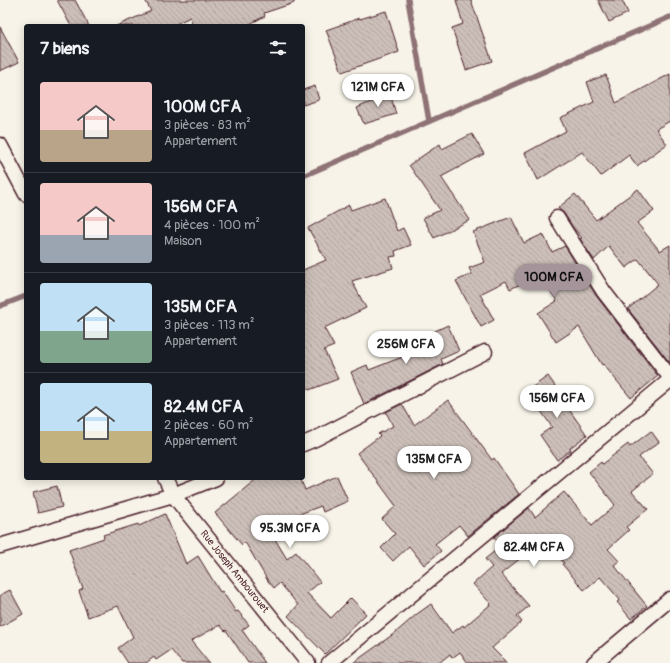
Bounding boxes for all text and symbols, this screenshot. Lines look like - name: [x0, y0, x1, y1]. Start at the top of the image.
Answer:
- icon: filters: [267, 37, 289, 59]
- text: 7 biens: [40, 38, 89, 59]
- pin: 121M CFA: [337, 74, 419, 108]
- text: 121M CFA: [351, 79, 405, 95]
- text: 100M CFA: [164, 96, 242, 117]
- icon: home: [72, 98, 120, 146]
- text: 3 pièces · 83 m²: [164, 117, 251, 133]
- text: Appartement: [164, 133, 237, 149]
- text: 156M CFA: [164, 196, 237, 217]
- icon: home: [72, 199, 120, 247]
- text: 4 pièces · 100 m²: [164, 217, 260, 233]
- text: Maison: [164, 233, 202, 249]
- pin: 100M CFA: [513, 264, 595, 298]
- text: 100M CFA: [524, 269, 584, 285]
- text: 135M CFA: [164, 296, 237, 317]
- icon: home: [72, 299, 120, 347]
- text: 3 pièces · 113 m²: [164, 317, 254, 333]
- pin: 256M CFA: [365, 331, 447, 365]
- text: Appartement: [164, 333, 237, 349]
- text: 256M CFA: [377, 336, 435, 352]
- pin: 156M CFA: [516, 385, 598, 419]
- text: 156M CFA: [529, 390, 585, 406]
- text: 82.4M CFA: [164, 396, 243, 417]
- icon: home: [72, 399, 120, 447]
- text: 2 pièces · 60 m²: [164, 417, 253, 433]
- text: Appartement: [164, 433, 237, 449]
- pin: 135M CFA: [393, 446, 475, 480]
- text: 135M CFA: [406, 451, 462, 467]
- pin: 95.3M CFA: [244, 515, 336, 549]
- text: 95.3M CFA: [260, 520, 320, 536]
- street label: Rue Joseph Ambourouet: [198, 528, 272, 616]
- pin: 82.4M CFA: [488, 534, 580, 568]
- text: 82.4M CFA: [504, 539, 564, 555]

